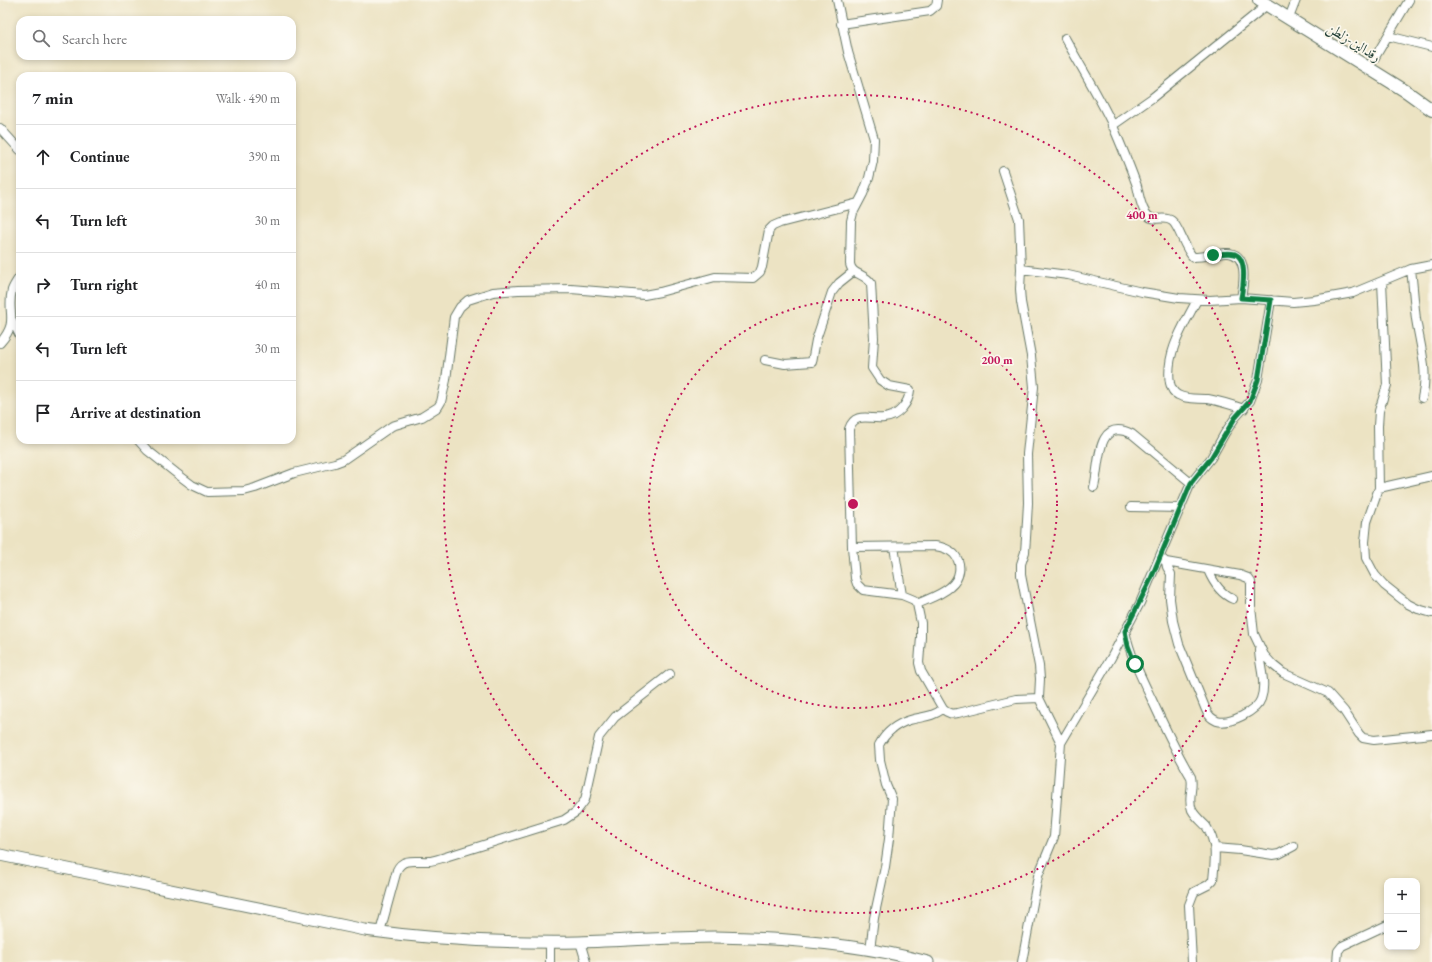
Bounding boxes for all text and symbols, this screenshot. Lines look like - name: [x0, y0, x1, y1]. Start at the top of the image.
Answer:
- search box: [16, 16, 296, 60]
- street label: رقدالين-زلطن: [1323, 18, 1384, 67]
- icon: search: [30, 27, 52, 49]
- text: Search here: [62, 29, 127, 48]
- text: 7 min: [32, 87, 73, 109]
- text: Walk · 490 m: [216, 90, 280, 107]
- icon: ahead: [32, 146, 54, 168]
- text: Continue: [70, 147, 130, 166]
- text: 390 m: [249, 148, 280, 165]
- text: 400 m: [1126, 207, 1158, 223]
- icon: left: [32, 210, 54, 232]
- text: Turn left: [70, 211, 127, 230]
- text: 30 m: [255, 212, 280, 229]
- route end: [1204, 246, 1222, 264]
- icon: right: [32, 274, 54, 296]
- text: Turn right: [70, 275, 138, 294]
- text: 40 m: [255, 276, 280, 293]
- icon: left: [32, 338, 54, 360]
- text: Turn left: [70, 339, 127, 358]
- text: 30 m: [255, 340, 280, 357]
- text: 200 m: [981, 352, 1013, 368]
- icon: arrive: [32, 402, 54, 424]
- text: Arrive at destination: [70, 403, 201, 422]
- centre of rings: [846, 497, 860, 511]
- route start: [1126, 655, 1144, 673]
- map controls: [1384, 878, 1420, 950]
- button: +: [1384, 878, 1420, 914]
- button: −: [1384, 914, 1420, 950]

